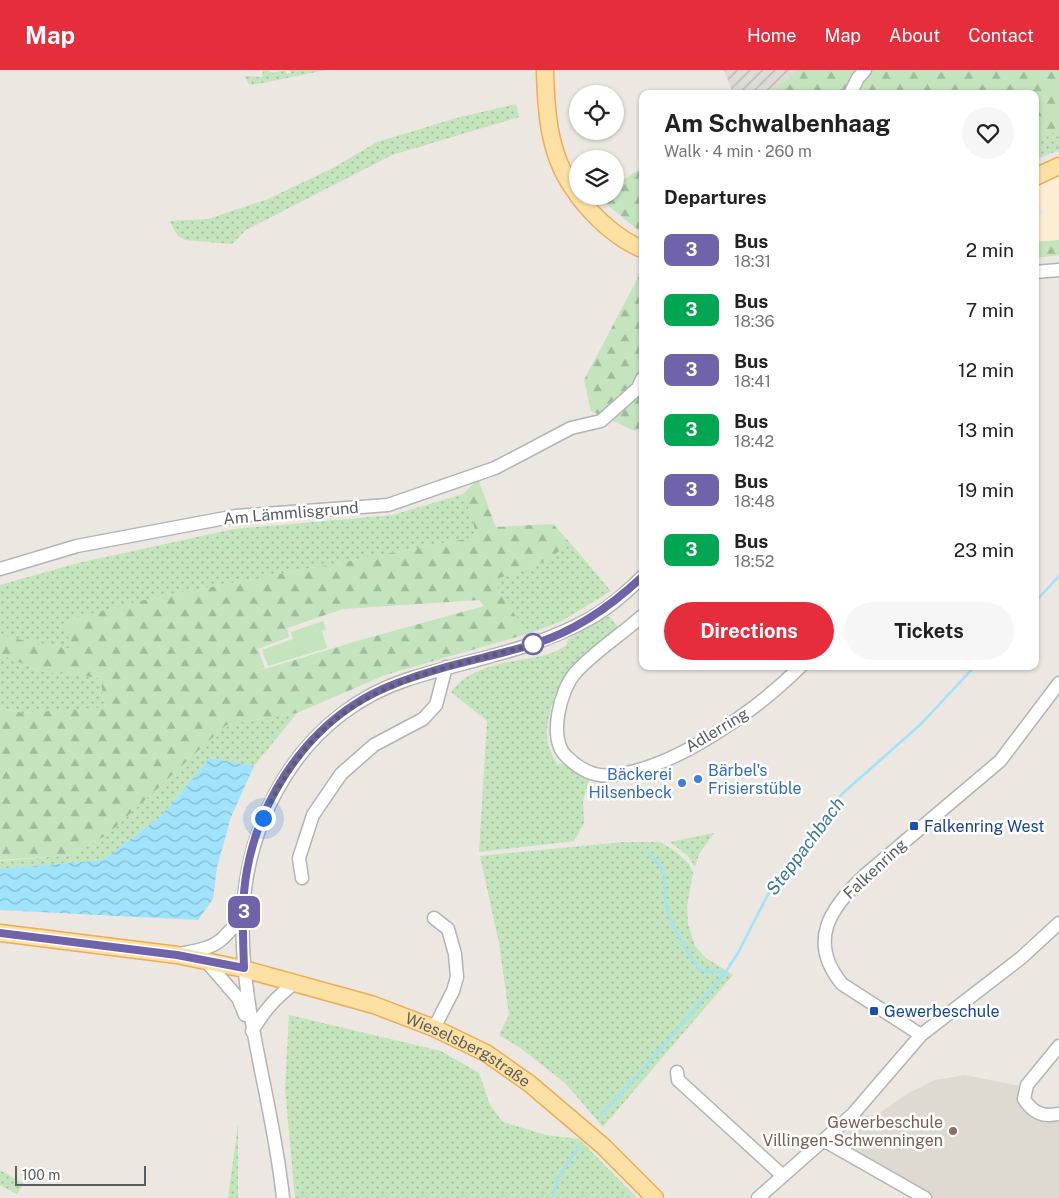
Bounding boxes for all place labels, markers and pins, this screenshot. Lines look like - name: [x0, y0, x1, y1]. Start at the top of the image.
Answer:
- unlabelled marker: [522, 633, 544, 655]
- place label: Bärbel's Frisierstüble: [708, 761, 802, 798]
- place label: Bäckerei Hilsenbeck: [588, 765, 672, 802]
- marker: Bärbel's Frisierstüble: [692, 773, 704, 785]
- marker: Bäckerei Hilsenbeck: [676, 777, 688, 789]
- place label: Falkenring West: [924, 817, 1045, 836]
- marker: Falkenring West: [908, 820, 920, 832]
- place label: Gewerbeschule: [884, 1002, 1000, 1021]
- marker: Gewerbeschule: [868, 1005, 880, 1017]
- place label: Gewerbeschule Villingen-Schwenningen: [762, 1113, 943, 1150]
- marker: Gewerbeschule Villingen-Schwenningen: [947, 1125, 959, 1137]

